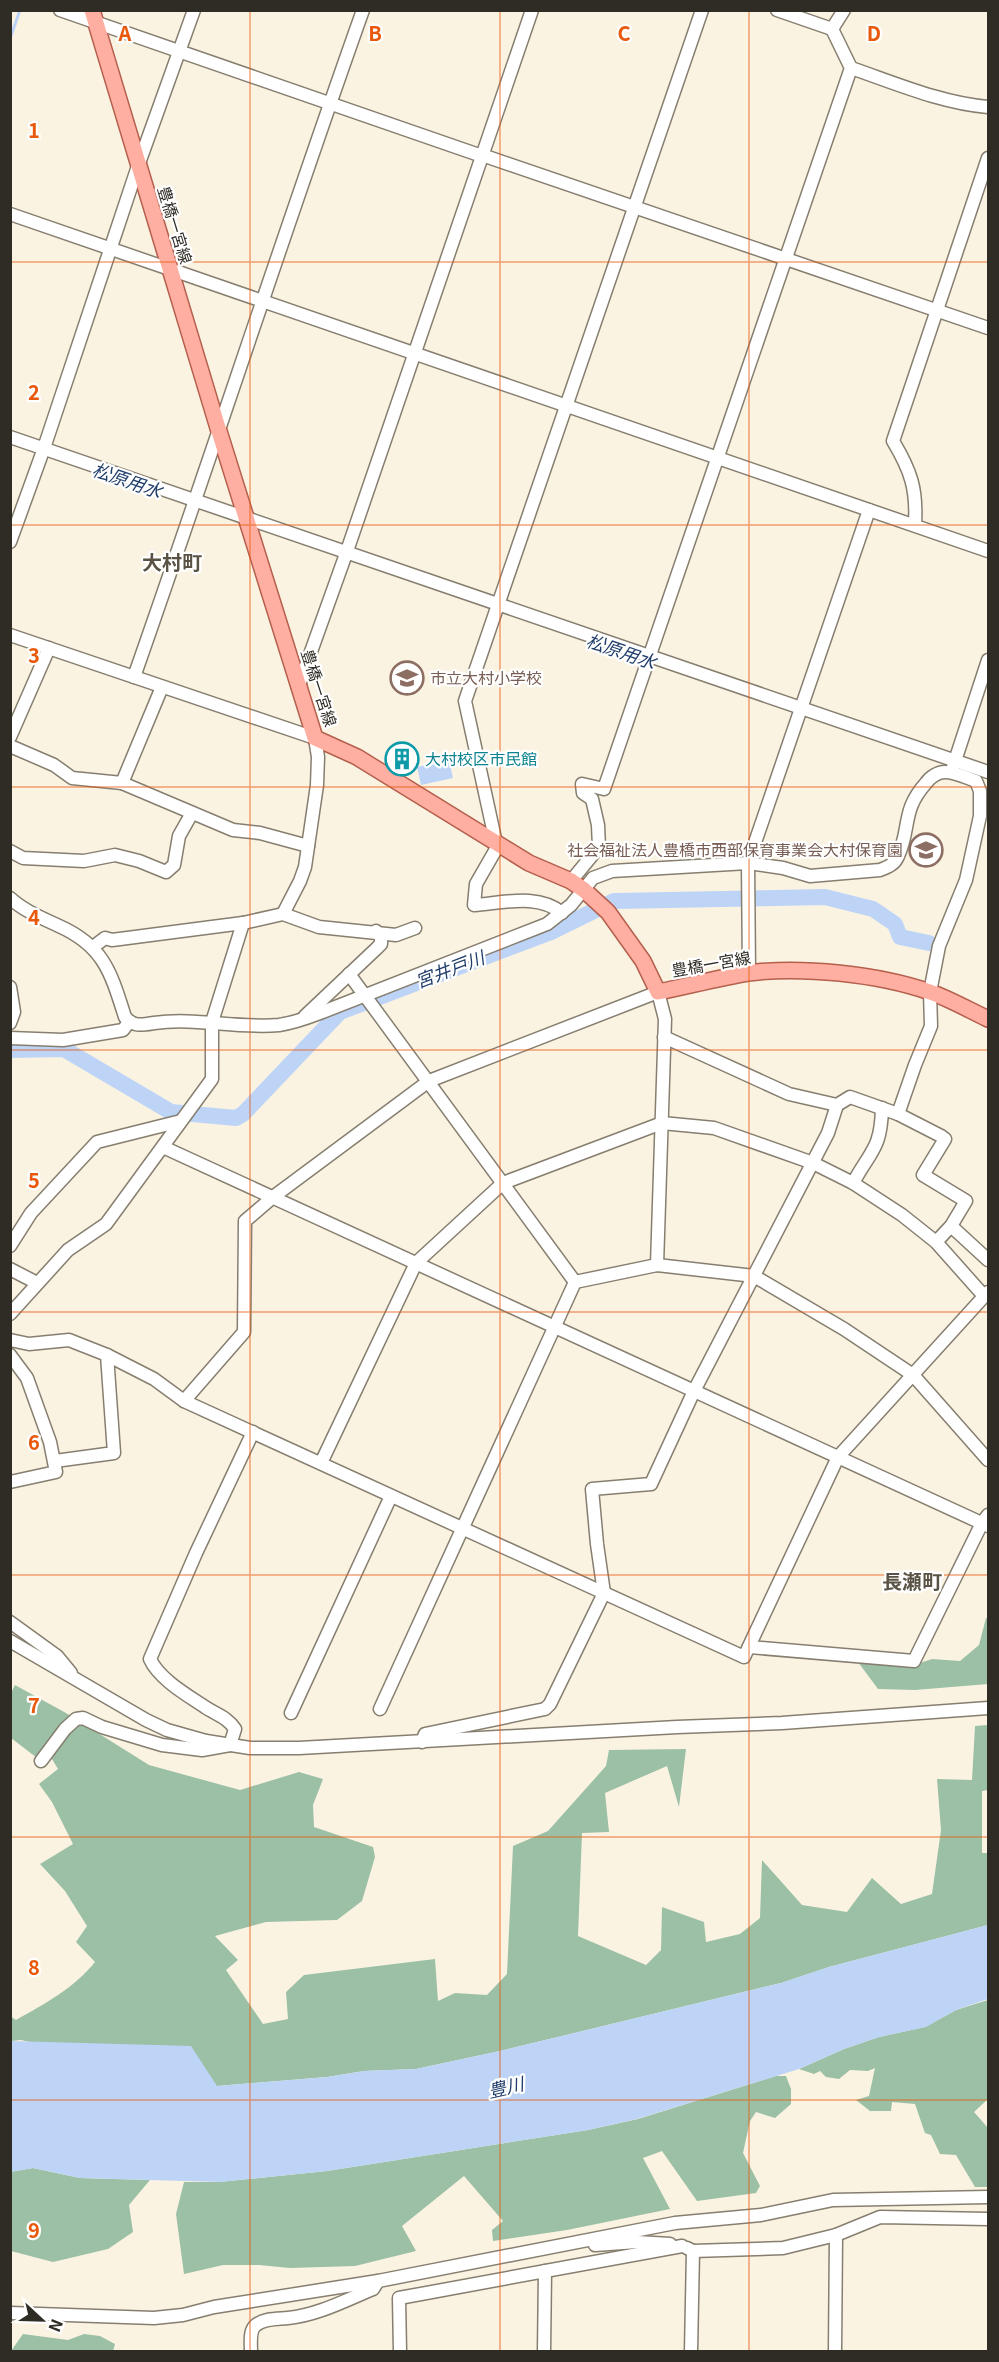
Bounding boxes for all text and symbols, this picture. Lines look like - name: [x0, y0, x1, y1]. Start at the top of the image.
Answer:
- text: A: [118, 18, 132, 47]
- text: B: [368, 18, 382, 47]
- text: C: [617, 18, 631, 47]
- text: D: [867, 18, 881, 47]
- text: 1: [28, 115, 40, 144]
- street label: 豊橋一宮線: [153, 183, 199, 266]
- text: 2: [28, 377, 40, 406]
- water label: 松原用水: [89, 455, 168, 504]
- district label: 大村町: [142, 547, 202, 576]
- water label: 松原用水: [583, 626, 662, 675]
- text: 3: [28, 640, 40, 669]
- street label: 豊橋一宮線: [296, 646, 344, 729]
- school or university icon: 市立大村小学校: [389, 660, 425, 696]
- place label: 市立大村小学校: [430, 665, 542, 689]
- building icon: 大村校区市民館: [384, 741, 420, 777]
- place label: 大村校区市民館: [425, 746, 537, 770]
- school or university icon: 社会福祉法人豊橋市西部保育事業会大村保育園: [908, 832, 944, 868]
- place label: 社会福祉法人豊橋市西部保育事業会大村保育園: [567, 837, 903, 861]
- text: 4: [28, 902, 40, 931]
- water label: 宮井戸川: [411, 942, 489, 993]
- street label: 豊橋一宮線: [669, 944, 752, 982]
- text: 5: [28, 1165, 40, 1194]
- text: 6: [28, 1427, 40, 1456]
- district label: 長瀬町: [882, 1566, 942, 1595]
- text: 7: [28, 1690, 40, 1719]
- text: 8: [28, 1952, 40, 1981]
- water label: 豊川: [485, 2069, 528, 2103]
- text: 9: [28, 2215, 40, 2244]
- north arrow: [12, 2290, 72, 2350]
- text: N: [43, 2316, 70, 2336]

